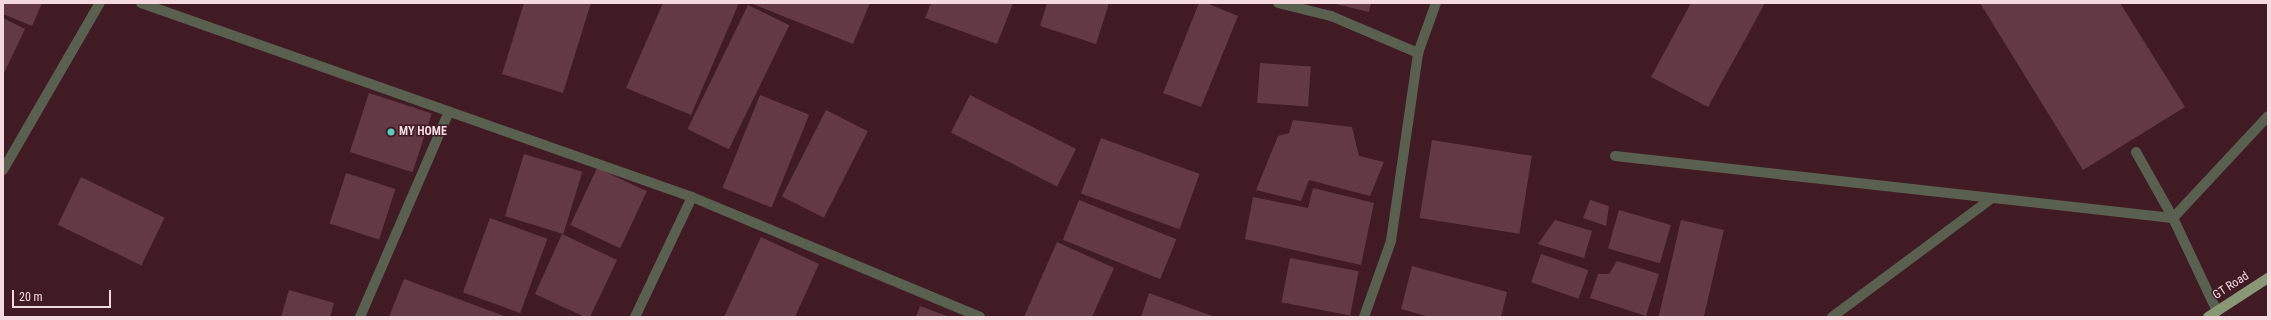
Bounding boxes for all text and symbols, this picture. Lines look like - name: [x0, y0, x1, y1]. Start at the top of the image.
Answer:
- place label: MY HOME: [399, 125, 447, 139]
- marker: MY HOME: [386, 127, 396, 137]
- street label: GT Road: [2210, 269, 2252, 303]
- scale bar: [14, 282, 113, 308]
- text: 20 m: [19, 290, 43, 304]

